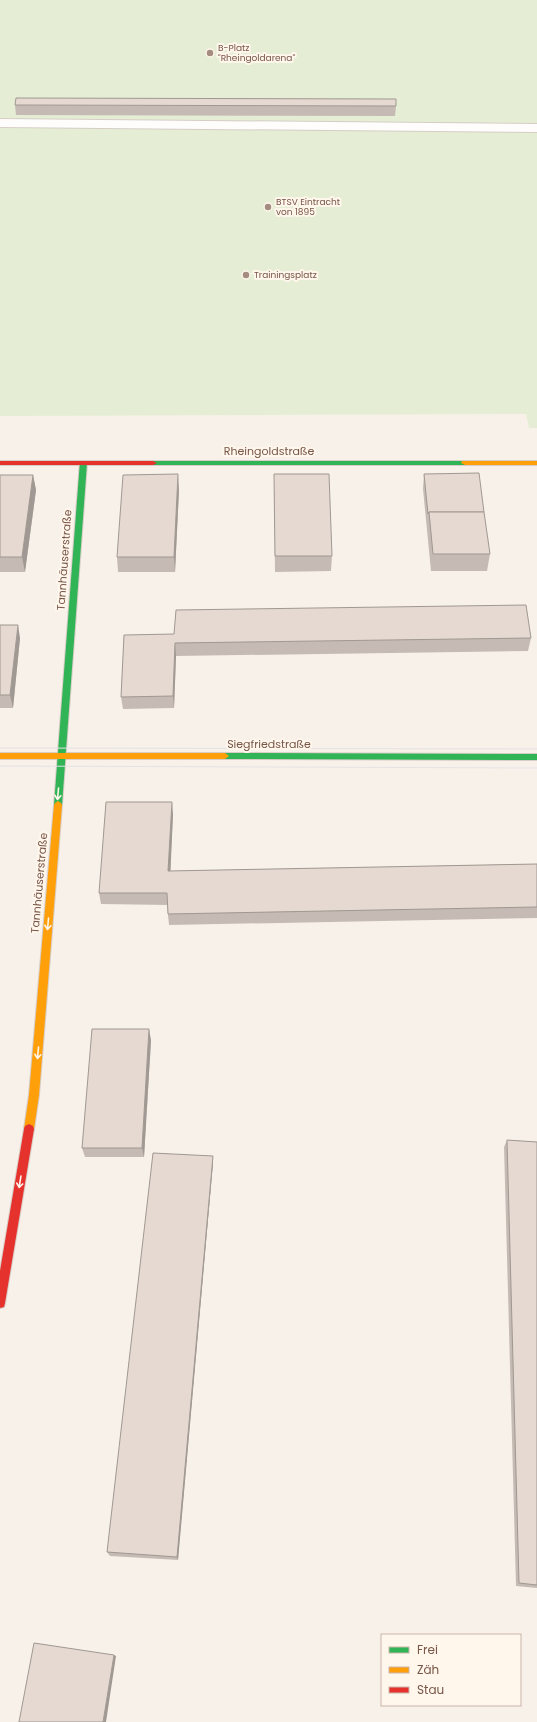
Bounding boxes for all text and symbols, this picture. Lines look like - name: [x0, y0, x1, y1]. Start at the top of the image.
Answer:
- place label: B-Platz "Rheingoldarena": [218, 42, 295, 64]
- marker: B-Platz "Rheingoldarena": [205, 48, 215, 58]
- place label: BTSV Eintracht von 1895: [276, 196, 340, 218]
- marker: BTSV Eintracht von 1895: [263, 202, 273, 212]
- place label: Trainingsplatz: [254, 269, 317, 281]
- marker: Trainingsplatz: [241, 270, 251, 280]
- street label: Rheingoldstraße: [224, 443, 314, 459]
- street label: Tannhäuserstraße: [52, 509, 76, 611]
- street label: Siegfriedstraße: [227, 736, 311, 752]
- one-way arrow: [55, 787, 62, 800]
- street label: Tannhäuserstraße: [27, 832, 51, 934]
- one-way arrow: [44, 917, 51, 930]
- one-way arrow: [34, 1047, 41, 1060]
- one-way arrow: [16, 1175, 24, 1188]
- legend: [381, 1634, 521, 1706]
- text: Frei: [417, 1641, 438, 1658]
- text: Zäh: [417, 1661, 439, 1678]
- text: Stau: [417, 1681, 444, 1698]

